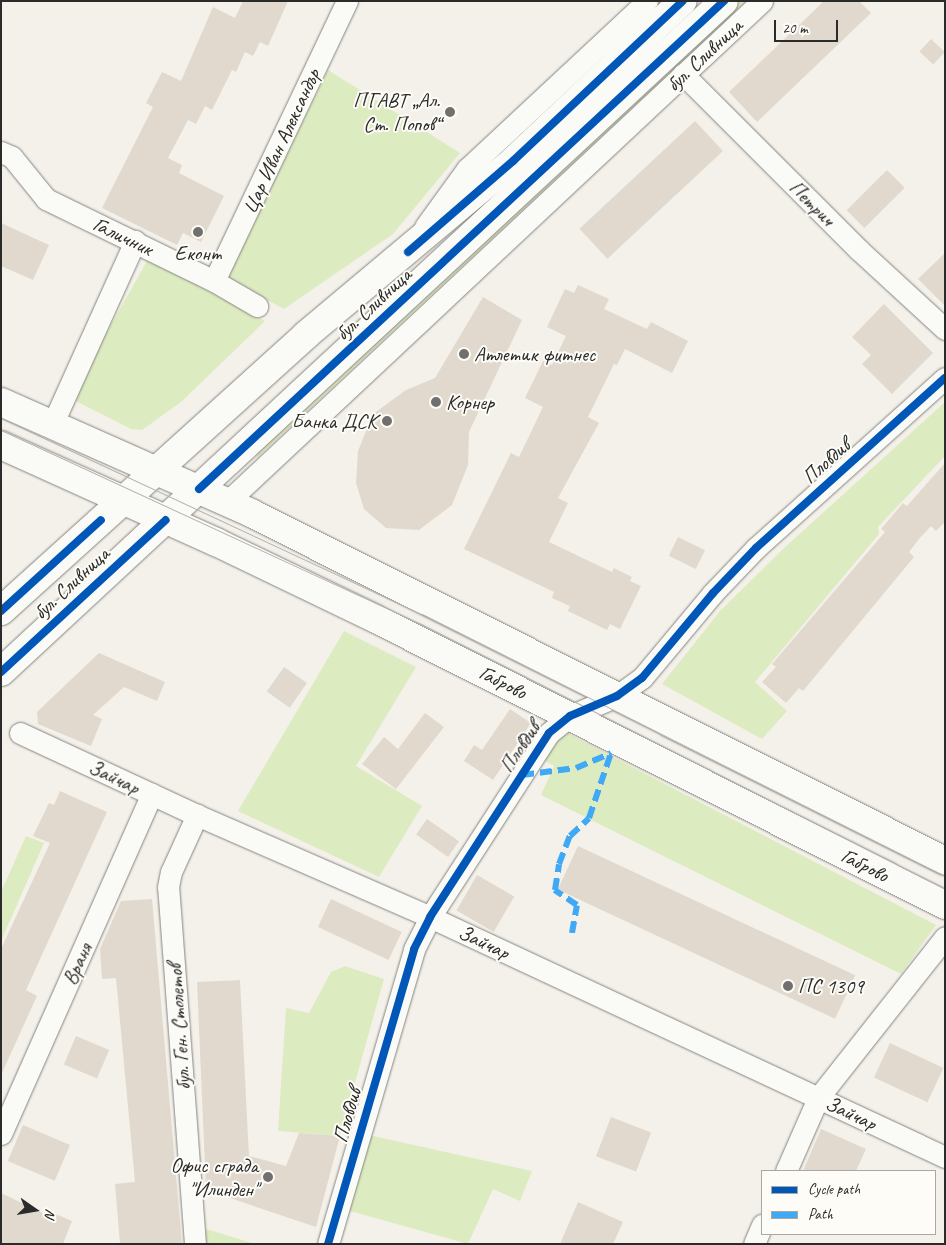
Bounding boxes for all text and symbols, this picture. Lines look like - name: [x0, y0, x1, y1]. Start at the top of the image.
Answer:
- scale bar: [776, 10, 840, 42]
- street label: бул. Сливница: [661, 13, 747, 97]
- text: 20 m: [782, 19, 808, 38]
- street label: Цар Иван Александър: [236, 65, 326, 217]
- place label: ПГАВТ „Ал. Ст. Попов“: [353, 87, 440, 137]
- marker: ПГАВТ „Ал. Ст. Попов“: [444, 106, 456, 118]
- street label: Петрич: [784, 175, 840, 231]
- street label: Галичник: [89, 211, 157, 261]
- marker: Еконт: [192, 226, 204, 238]
- place label: Еконт: [175, 240, 221, 266]
- street label: бул. Сливница: [330, 262, 416, 346]
- place label: Атлетик фитнес: [474, 341, 597, 367]
- marker: Атлетик фитнес: [458, 348, 470, 360]
- place label: Корнер: [446, 389, 494, 415]
- marker: Корнер: [430, 396, 442, 408]
- place label: Банка ДСК: [292, 408, 377, 434]
- marker: Банка ДСК: [381, 415, 393, 427]
- street label: Пловдив: [797, 433, 855, 489]
- street label: бул. Сливница: [28, 541, 114, 625]
- street label: Габрово: [475, 659, 531, 705]
- street label: Пловдив: [494, 717, 546, 777]
- street label: Зайчар: [84, 754, 144, 800]
- street label: Габрово: [837, 842, 893, 888]
- street label: Зайчар: [454, 919, 514, 965]
- street label: Враня: [57, 939, 97, 989]
- street label: бул. Ген. Столетов: [162, 963, 196, 1091]
- place label: ПС 1309: [798, 973, 864, 999]
- marker: ПС 1309: [782, 980, 794, 992]
- street label: Пловдив: [327, 1085, 367, 1145]
- street label: Зайчар: [821, 1090, 881, 1136]
- place label: Офис сграда "Илинден": [170, 1152, 258, 1202]
- legend: [761, 1170, 936, 1235]
- marker: Офис сграда "Илинден": [262, 1171, 274, 1183]
- text: Cycle path: [808, 1180, 860, 1199]
- north arrow: [10, 1185, 60, 1235]
- text: Path: [808, 1205, 833, 1224]
- text: N: [41, 1207, 59, 1220]

